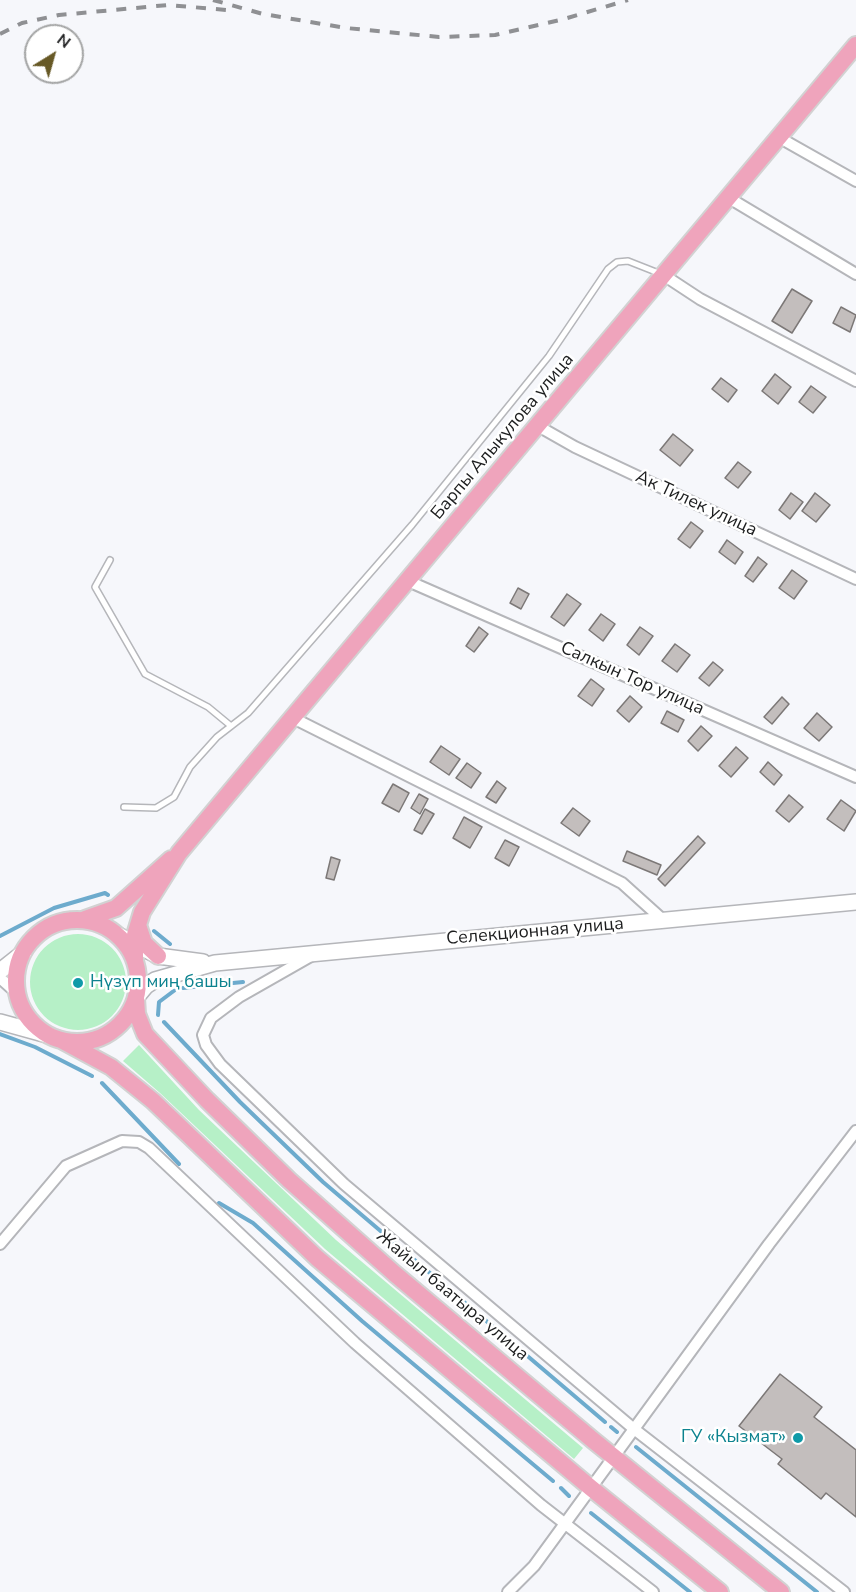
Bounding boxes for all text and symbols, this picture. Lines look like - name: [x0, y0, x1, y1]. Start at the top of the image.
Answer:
- north arrow: [24, 24, 84, 84]
- text: N: [52, 29, 75, 54]
- street label: Барпы Алыкулова улица: [427, 349, 579, 525]
- street label: Ак Тилек улица: [632, 466, 760, 542]
- street label: Салкын Тор улица: [557, 638, 707, 720]
- street label: Селекционная улица: [445, 913, 625, 951]
- place label: Нүзүп миң башы: [90, 972, 232, 994]
- marker: Нүзүп миң башы: [71, 976, 85, 990]
- street label: Жайыл баатыра улица: [372, 1226, 532, 1366]
- place label: ГУ «Кызмат»: [681, 1427, 786, 1449]
- marker: ГУ «Кызмат»: [791, 1431, 805, 1445]

